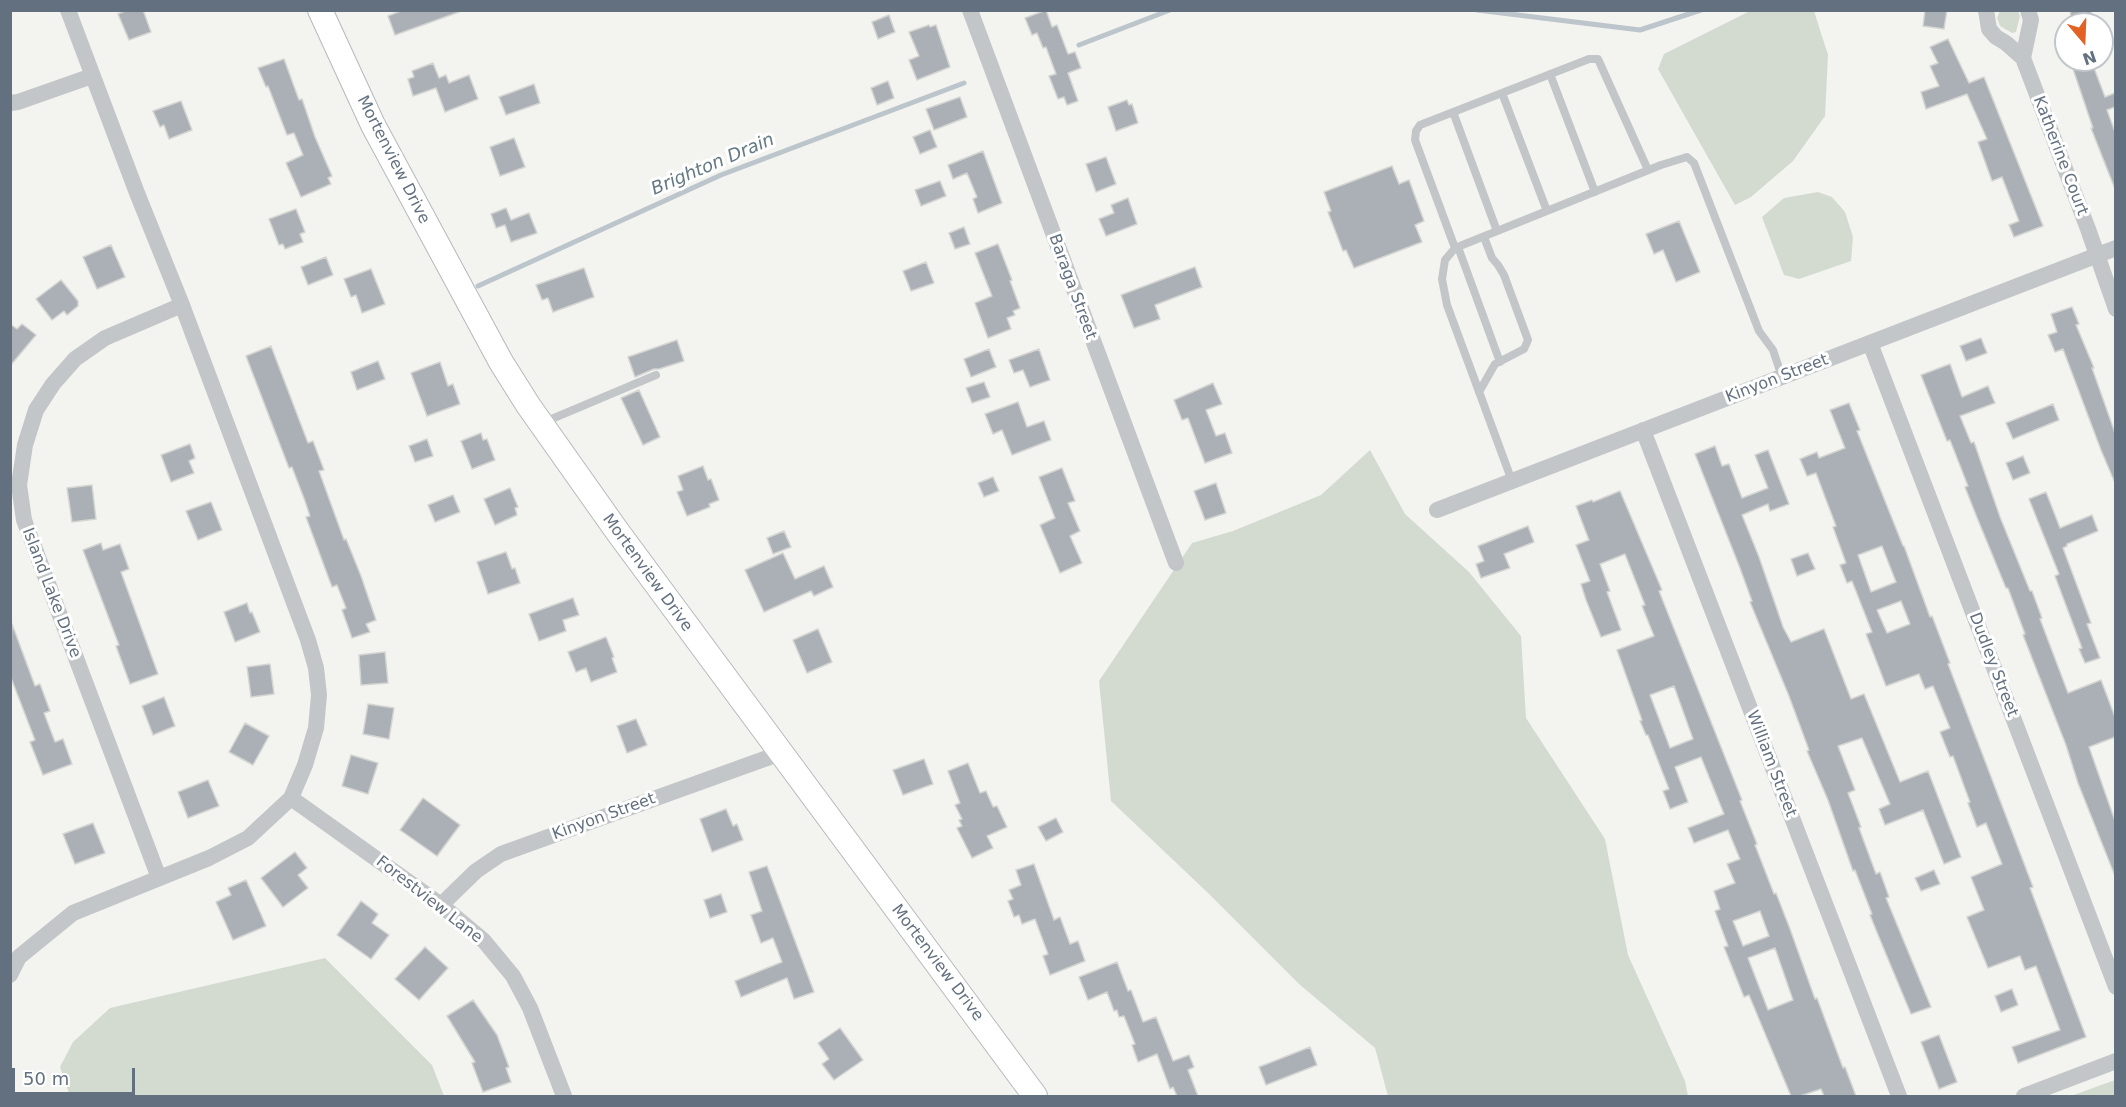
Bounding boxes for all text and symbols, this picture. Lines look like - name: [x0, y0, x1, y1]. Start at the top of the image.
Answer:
- north arrow: [2054, 12, 2114, 72]
- text: N: [2080, 46, 2099, 69]
- street label: Mortenview Drive: [352, 93, 434, 227]
- street label: Katherine Court: [2028, 94, 2092, 218]
- water label: Brighton Drain: [648, 129, 778, 201]
- street label: Baraga Street: [1044, 232, 1100, 342]
- street label: Kinyon Street: [1723, 351, 1831, 407]
- street label: Mortenview Drive: [598, 510, 696, 636]
- street label: Island Lake Drive: [17, 525, 85, 661]
- street label: Dudley Street: [1964, 610, 2022, 720]
- street label: William Street: [1742, 708, 1800, 820]
- street label: Kinyon Street: [550, 789, 658, 845]
- street label: Forestview Lane: [372, 852, 486, 948]
- street label: Mortenview Drive: [887, 901, 987, 1025]
- scale bar: [15, 1056, 138, 1094]
- text: 50 m: [23, 1068, 69, 1089]

